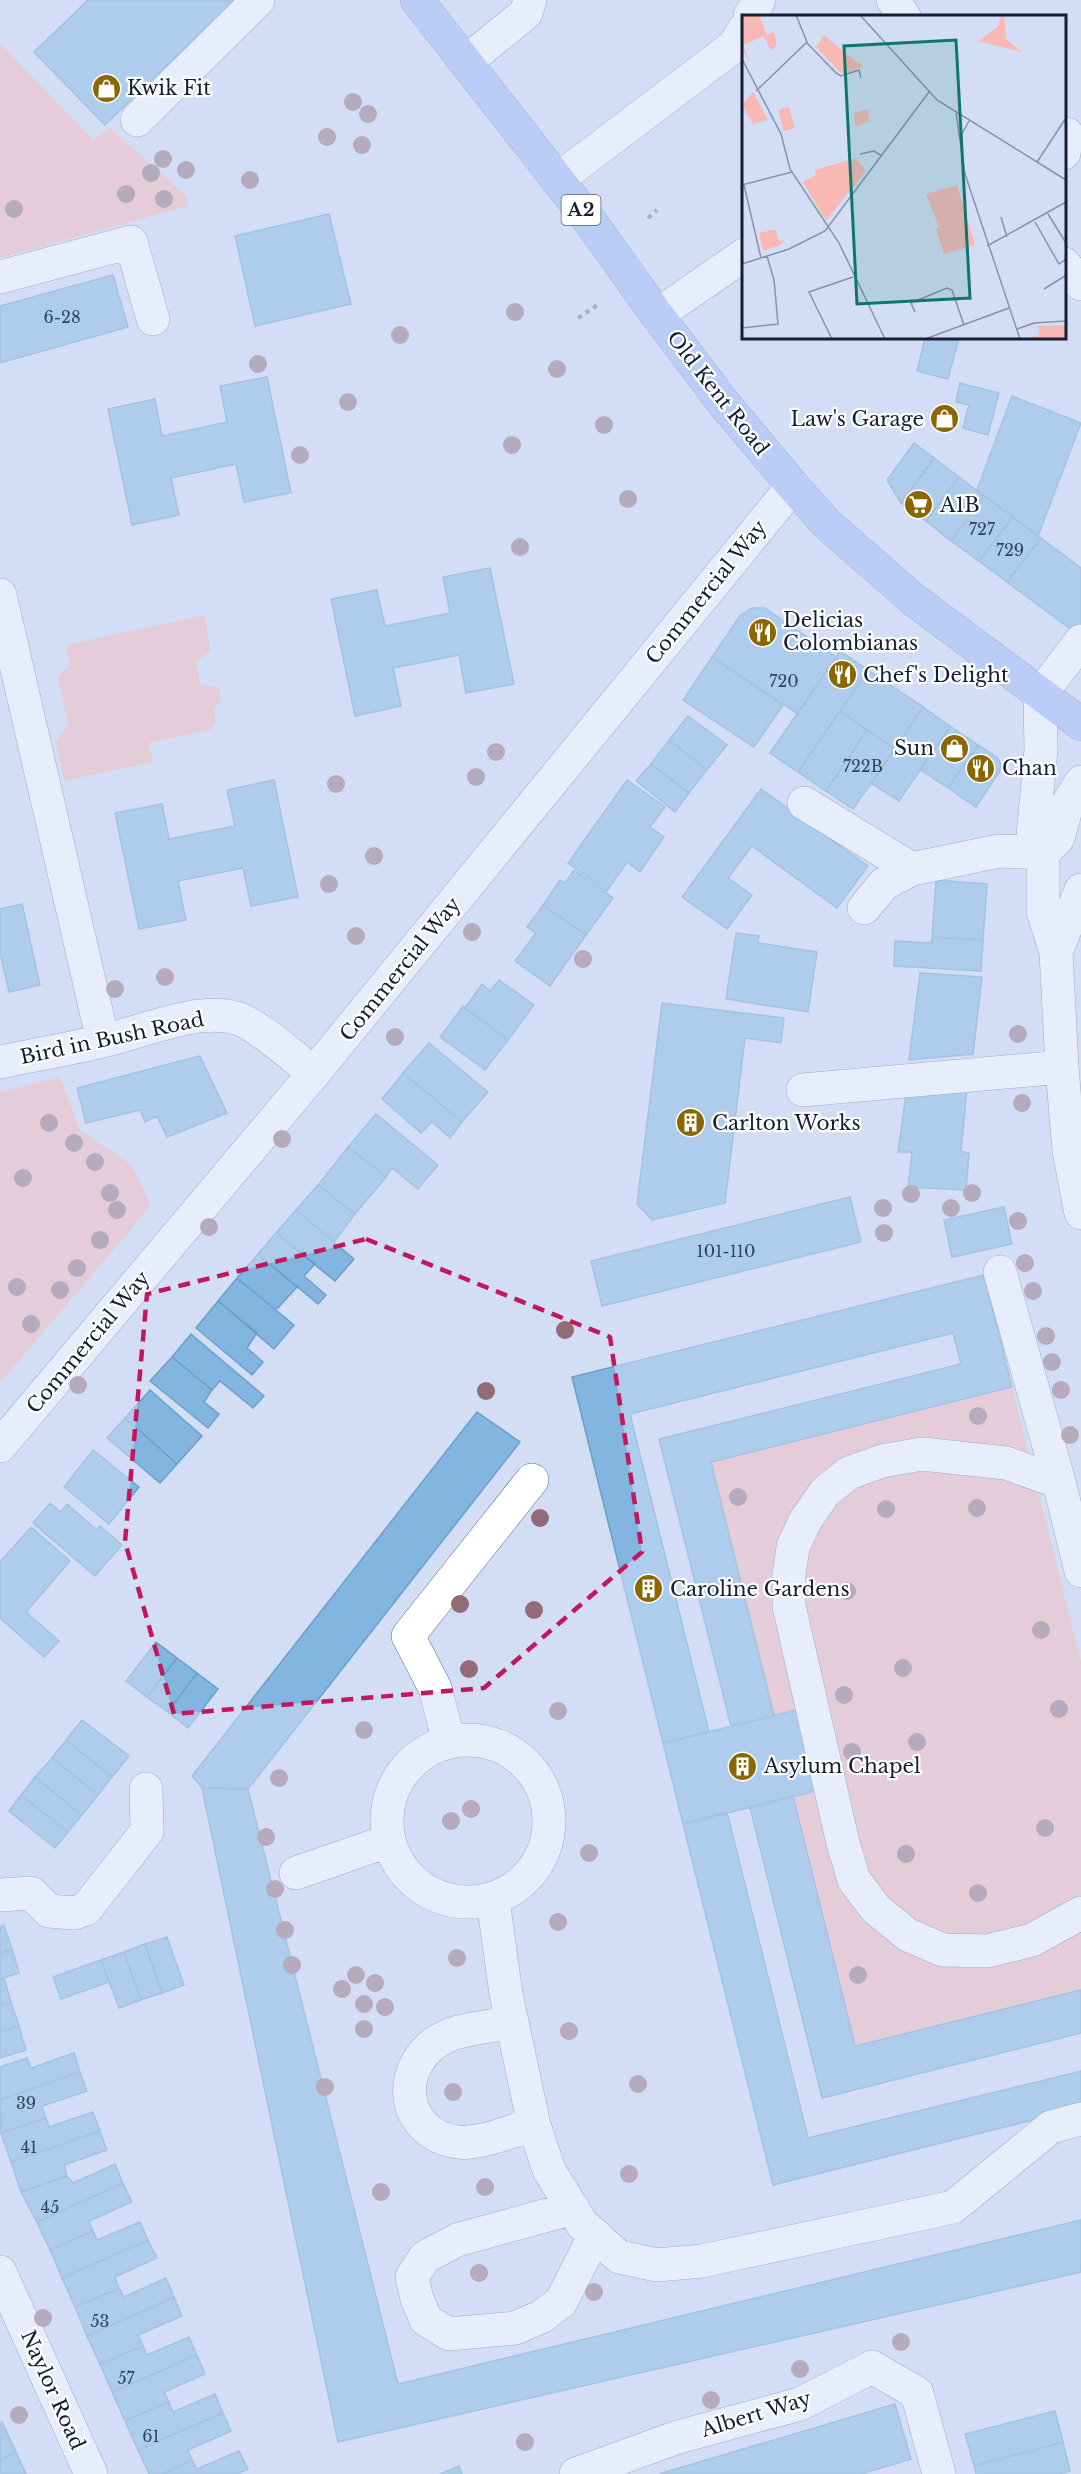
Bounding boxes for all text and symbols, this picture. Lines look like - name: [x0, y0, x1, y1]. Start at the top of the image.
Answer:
- inset map: [742, 15, 1066, 339]
- shop icon: Kwik Fit: [90, 72, 122, 104]
- place label: Kwik Fit: [127, 76, 211, 100]
- road number: A2: [562, 195, 600, 225]
- house number: 6-28: [43, 307, 81, 327]
- street label: Old Kent Road: [662, 326, 774, 460]
- shop icon: Law's Garage: [929, 403, 961, 435]
- place label: Law's Garage: [790, 407, 924, 431]
- supermarket icon: A1B: [903, 489, 935, 521]
- place label: A1B: [939, 493, 980, 517]
- street label: Commercial Way: [641, 515, 771, 669]
- house number: 727: [969, 519, 996, 539]
- house number: 729: [996, 540, 1024, 560]
- place label: Delicias Colombianas: [783, 608, 918, 655]
- restaurant icon: Delicias Colombianas: [746, 616, 778, 648]
- restaurant icon: Chef's Delight: [826, 659, 858, 691]
- place label: Chef's Delight: [863, 663, 1009, 687]
- house number: 720: [769, 671, 799, 691]
- shop icon: Sun: [939, 732, 971, 764]
- place label: Sun: [894, 736, 934, 760]
- restaurant icon: Chan: [965, 752, 997, 784]
- house number: 722B: [843, 756, 883, 776]
- place label: Chan: [1002, 756, 1057, 780]
- street label: Commercial Way: [335, 892, 465, 1046]
- street label: Bird in Bush Road: [18, 1007, 206, 1069]
- building icon: Carlton Works: [675, 1107, 707, 1139]
- place label: Carlton Works: [712, 1111, 860, 1135]
- house number: 101-110: [697, 1241, 755, 1261]
- street label: Commercial Way: [22, 1266, 155, 1418]
- building icon: Caroline Gardens: [633, 1573, 665, 1605]
- place label: Caroline Gardens: [670, 1577, 849, 1601]
- building icon: Asylum Chapel: [727, 1750, 759, 1782]
- place label: Asylum Chapel: [763, 1754, 920, 1778]
- house number: 39: [16, 2093, 36, 2113]
- house number: 41: [21, 2137, 37, 2157]
- house number: 45: [41, 2197, 59, 2217]
- house number: 53: [91, 2311, 109, 2331]
- street label: Naylor Road: [16, 2327, 90, 2453]
- house number: 57: [117, 2368, 136, 2388]
- street label: Albert Way: [697, 2386, 814, 2442]
- house number: 61: [142, 2426, 160, 2446]

